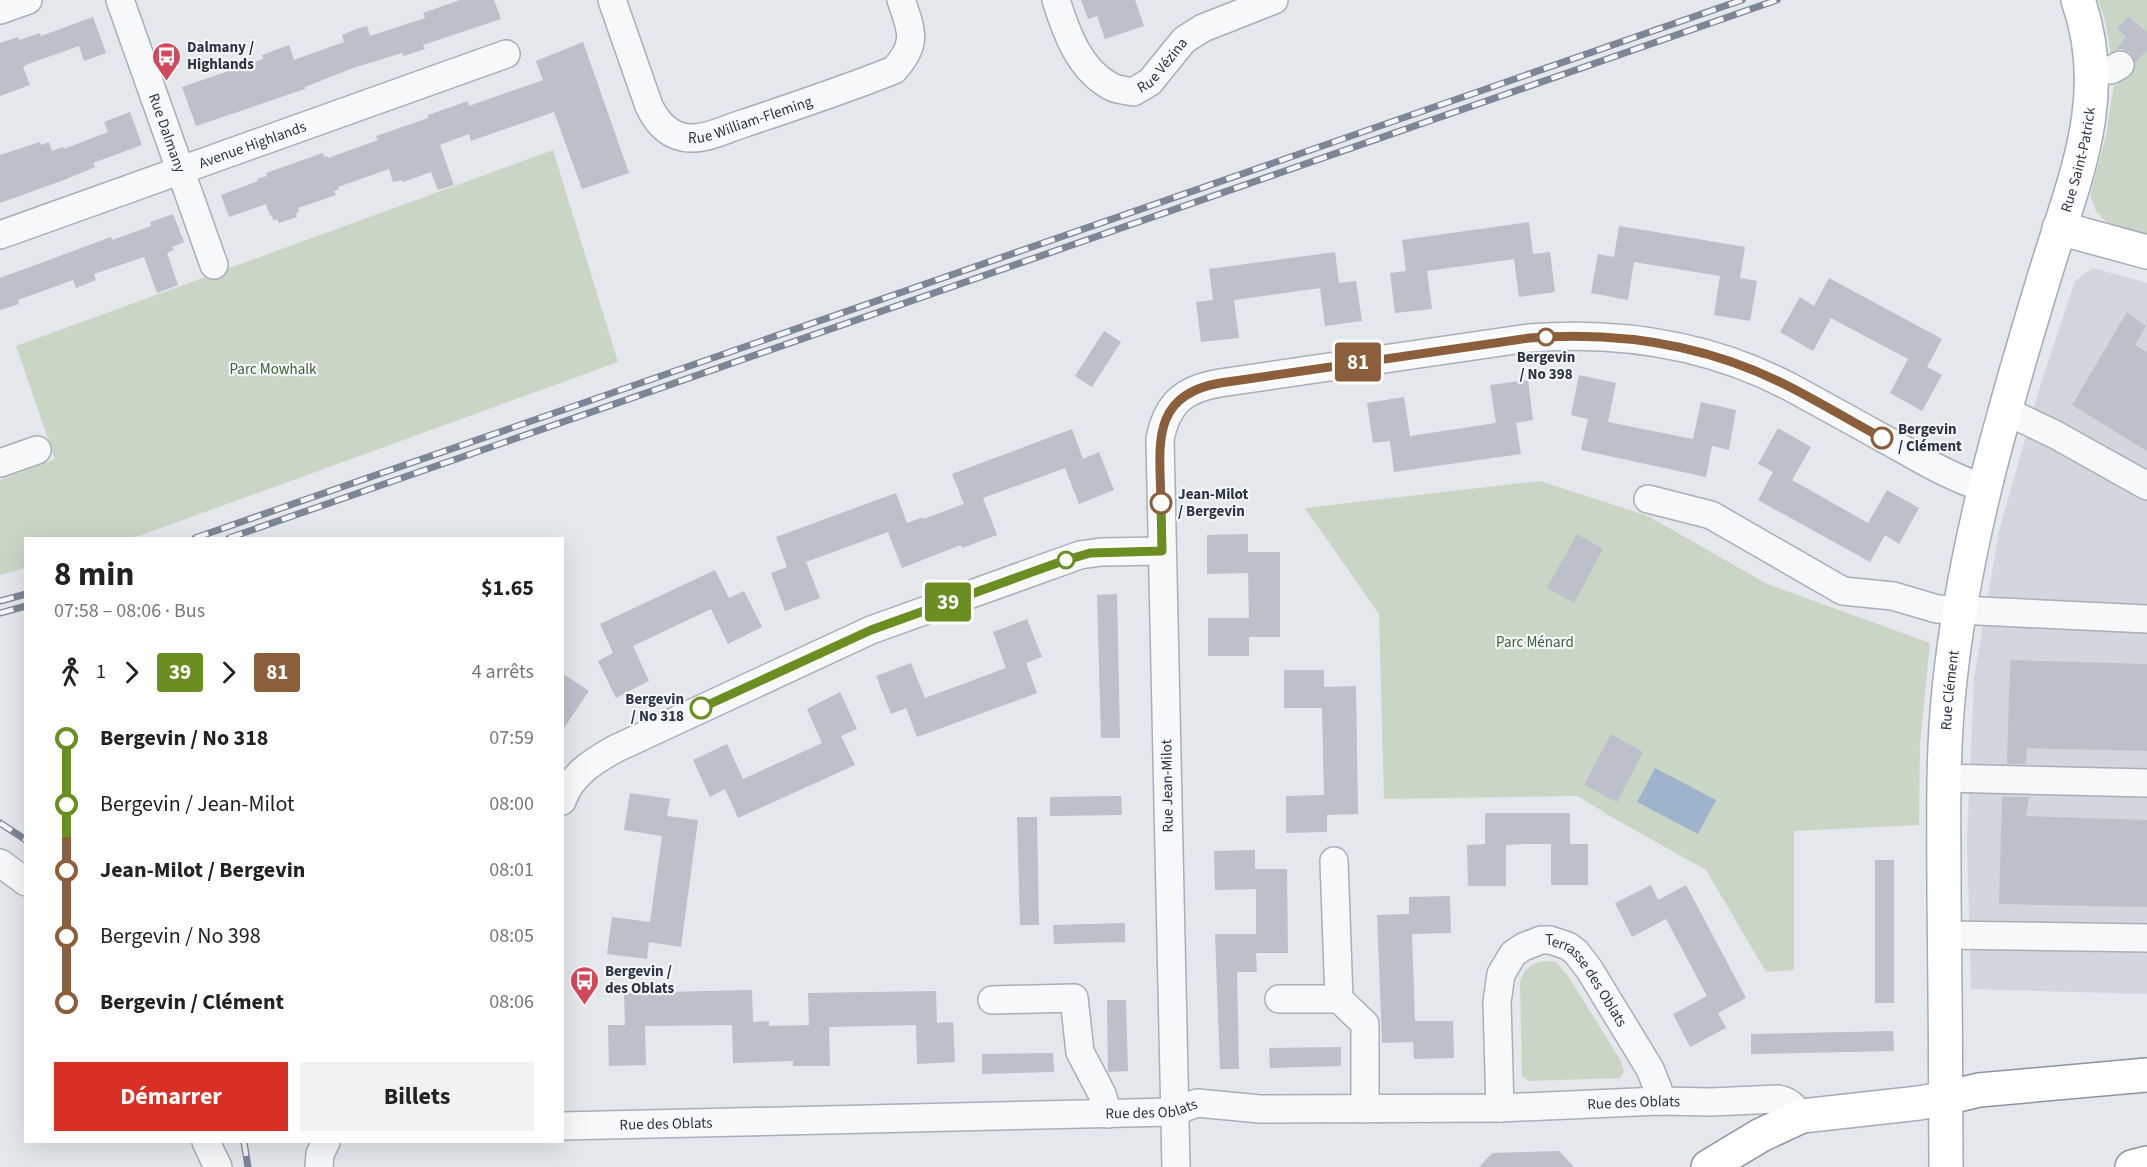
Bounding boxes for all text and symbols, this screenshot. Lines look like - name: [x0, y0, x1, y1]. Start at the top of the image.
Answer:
- street label: Rue Vézina: [1133, 34, 1193, 98]
- place label: Dalmany / Highlands: [187, 37, 254, 75]
- bus stop icon: Dalmany / Highlands: [150, 40, 182, 82]
- street label: Rue Dalmany: [143, 90, 190, 176]
- street label: Rue William-Fleming: [688, 91, 815, 149]
- street label: Rue Saint-Patrick: [2056, 106, 2101, 215]
- street label: Avenue Highlands: [196, 116, 309, 174]
- marker: Bergevin / No 398: [1537, 328, 1555, 346]
- line badge: 81: [1331, 342, 1385, 382]
- text: 81: [1347, 347, 1369, 377]
- place label: Bergevin / No 398: [1517, 347, 1575, 385]
- park label: Parc Mowhalk: [229, 359, 317, 380]
- place label: Bergevin / Clément: [1898, 419, 1962, 457]
- marker: Bergevin / Clément: [1871, 427, 1893, 449]
- place label: Jean-Milot / Bergevin: [1178, 484, 1248, 522]
- marker: Jean-Milot / Bergevin: [1150, 492, 1172, 514]
- text: 8 min: [54, 551, 134, 598]
- unlabelled marker: [1057, 551, 1075, 569]
- text: $1.65: [481, 572, 534, 604]
- line badge: 39: [921, 582, 975, 622]
- text: 39: [937, 587, 959, 617]
- text: 07:58 – 08:06 · Bus: [54, 597, 205, 625]
- park label: Parc Ménard: [1496, 632, 1574, 653]
- street label: Rue Clément: [1936, 649, 1965, 731]
- icon: walk: [54, 656, 87, 689]
- icon: forward: [115, 656, 148, 689]
- icon: forward: [212, 656, 245, 689]
- text: 39: [169, 657, 191, 687]
- text: 81: [266, 657, 288, 687]
- text: 1: [96, 658, 106, 686]
- text: 4 arrêts: [472, 658, 534, 686]
- place label: Bergevin / No 318: [625, 689, 684, 727]
- marker: Bergevin / No 318: [690, 697, 712, 719]
- text: Bergevin / No 318: [100, 722, 268, 754]
- text: 07:59: [489, 724, 534, 752]
- street label: Rue Jean-Milot: [1156, 739, 1179, 833]
- text: Bergevin / Jean-Milot: [100, 788, 294, 820]
- text: 08:00: [489, 790, 534, 818]
- text: Jean-Milot / Bergevin: [100, 854, 305, 886]
- text: 08:01: [489, 856, 534, 884]
- text: Bergevin / No 398: [100, 920, 261, 952]
- text: 08:05: [489, 922, 534, 950]
- street label: Terrasse des Oblats: [1545, 930, 1632, 1031]
- place label: Bergevin / des Oblats: [605, 961, 674, 999]
- bus stop icon: Bergevin / des Oblats: [568, 964, 600, 1006]
- text: Bergevin / Clément: [100, 986, 284, 1018]
- text: 08:06: [489, 988, 534, 1016]
- button: Démarrer: [54, 1062, 288, 1131]
- button: Billets: [300, 1062, 534, 1131]
- street label: Rue des Oblats: [1587, 1091, 1680, 1115]
- street label: Rue des Oblats: [1105, 1094, 1201, 1125]
- street label: Rue des Oblats: [619, 1113, 713, 1136]

